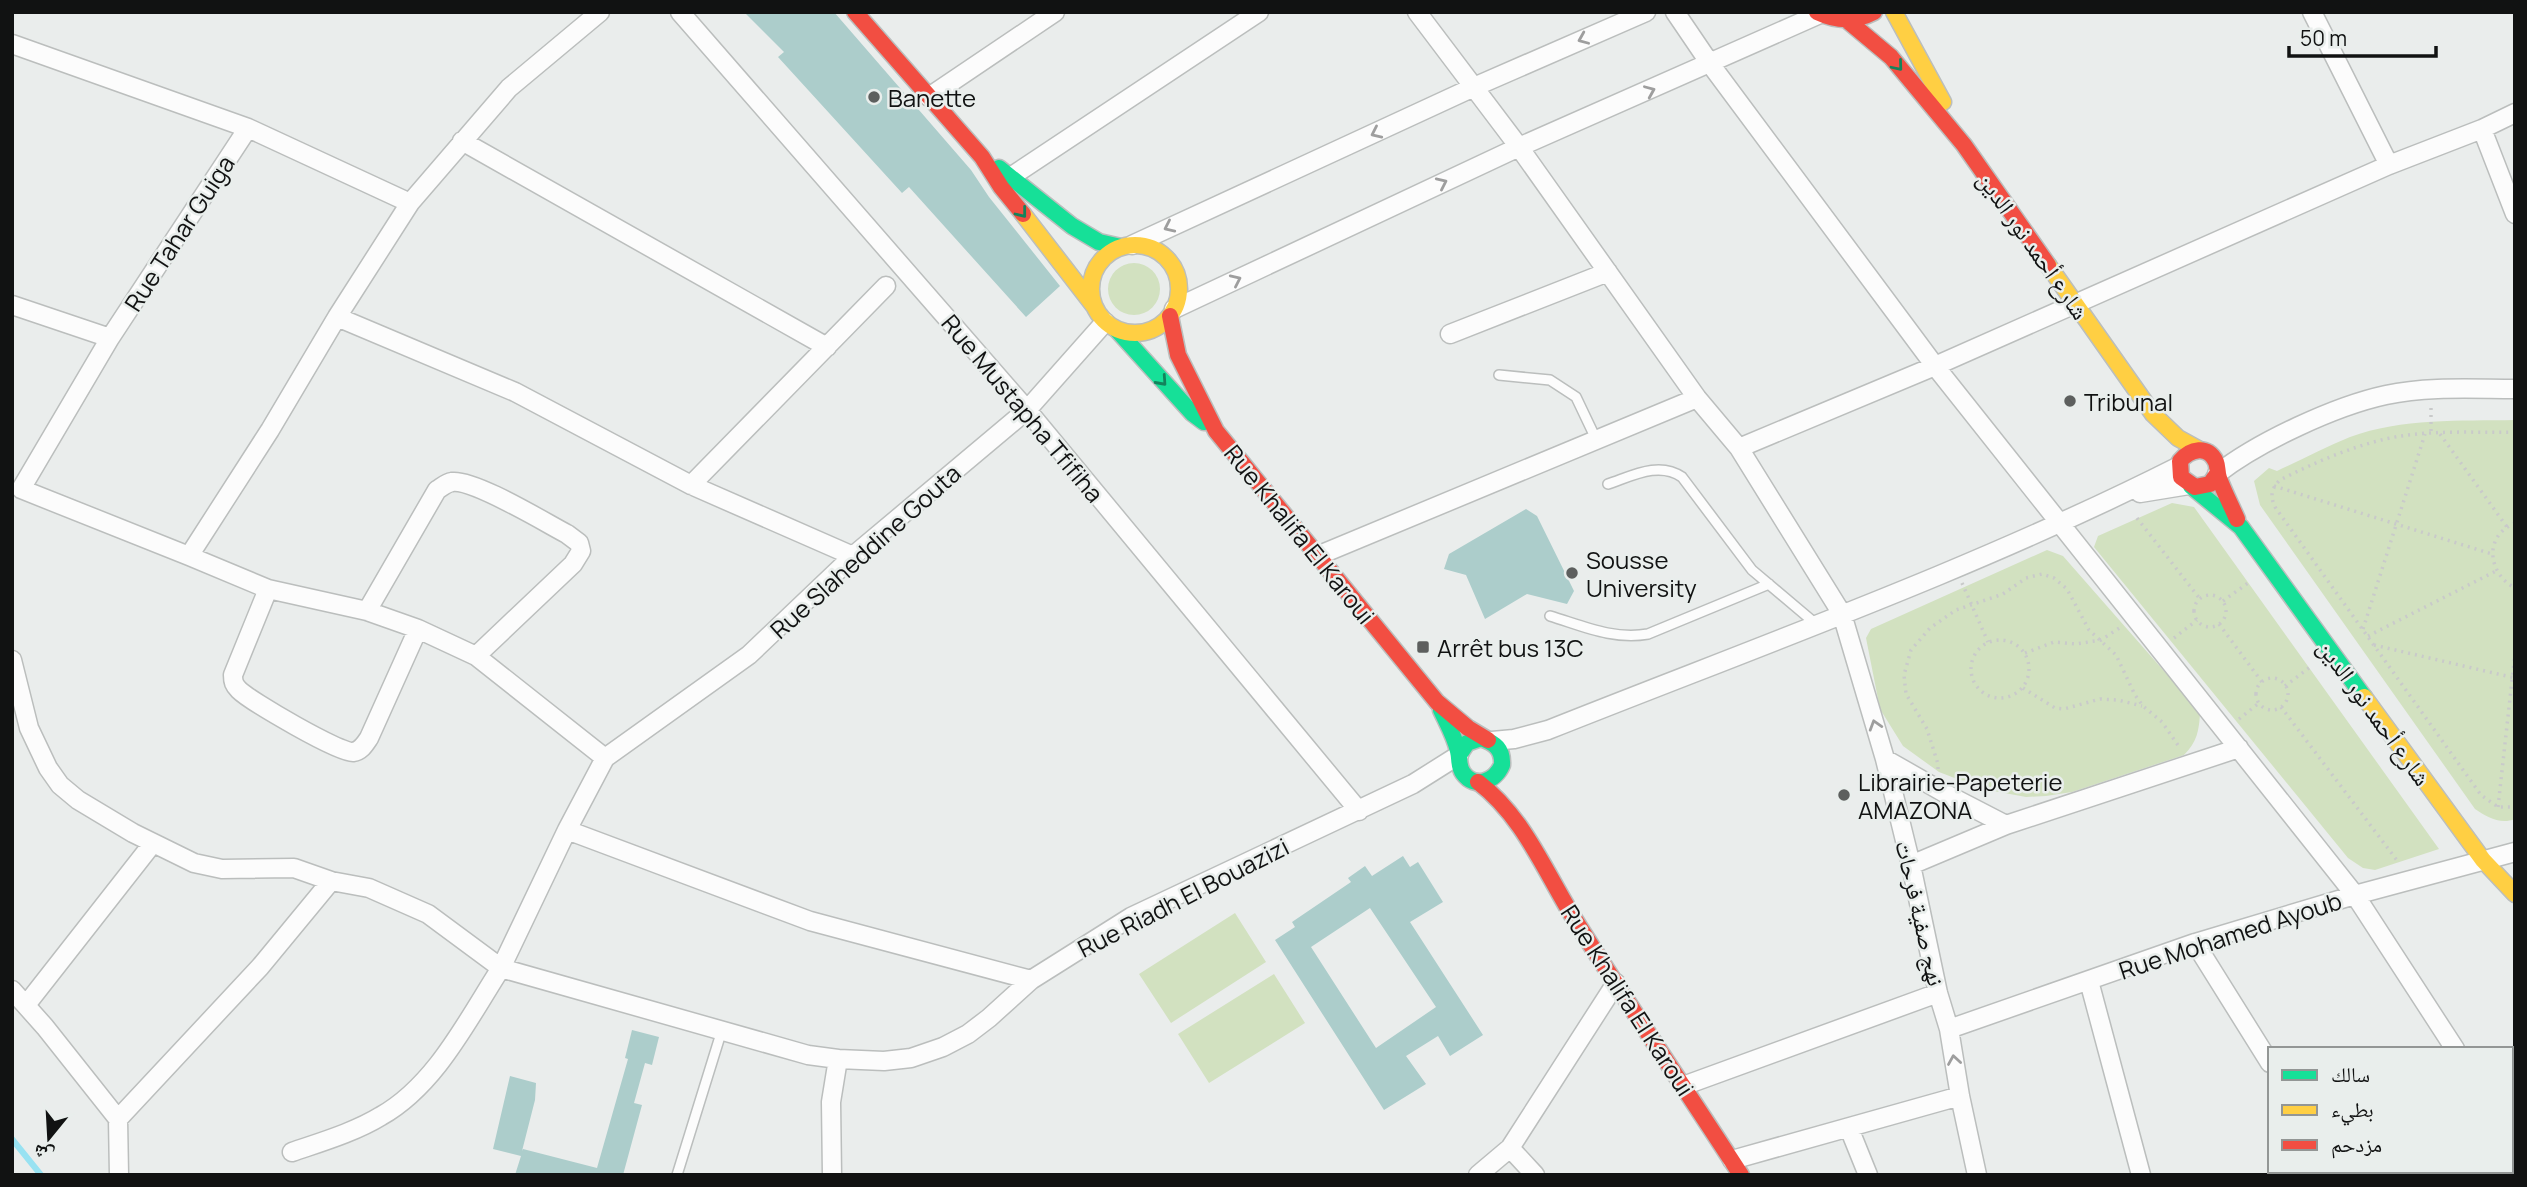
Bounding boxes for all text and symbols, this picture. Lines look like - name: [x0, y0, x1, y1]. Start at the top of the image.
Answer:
- scale bar: [2289, 14, 2436, 58]
- text: 50 m: [2300, 24, 2347, 52]
- one-way arrow: [1578, 31, 1591, 45]
- one-way arrow: [1890, 58, 1902, 71]
- place label: Banette: [888, 81, 976, 114]
- one-way arrow: [1643, 85, 1655, 99]
- marker: Banette: [866, 89, 882, 105]
- one-way arrow: [1371, 125, 1383, 139]
- street label: Rue Tahar Guiga: [116, 149, 242, 317]
- street label: شارع أحمد نور الدين: [1971, 164, 2097, 326]
- one-way arrow: [1435, 177, 1447, 191]
- one-way arrow: [1013, 205, 1026, 218]
- one-way arrow: [1164, 219, 1176, 233]
- one-way arrow: [1229, 274, 1241, 288]
- street label: Rue Mustapha Tfifiha: [935, 307, 1111, 509]
- one-way arrow: [1154, 373, 1166, 386]
- place label: Tribunal: [2084, 385, 2173, 418]
- marker: Tribunal: [2062, 393, 2078, 409]
- street label: Rue Khalifa El Karoui: [1217, 437, 1383, 631]
- street label: Rue Slaheddine Gouta: [763, 457, 967, 645]
- place label: Sousse University: [1586, 543, 1697, 604]
- marker: Sousse University: [1564, 565, 1580, 581]
- place label: Arrêt bus 13C: [1437, 631, 1584, 664]
- street label: شارع أحمد نور الدين: [2311, 632, 2439, 792]
- marker: Arrêt bus 13C: [1415, 639, 1431, 655]
- one-way arrow: [1869, 719, 1884, 731]
- place label: Librairie-Papeterie AMAZONA: [1858, 765, 2063, 826]
- marker: Librairie-Papeterie AMAZONA: [1836, 787, 1852, 803]
- street label: Rue Riadh El Bouazizi: [1072, 829, 1294, 965]
- street label: نهج صفية فرحات: [1888, 837, 1954, 989]
- street label: Rue Mohamed Ayoub: [2114, 883, 2346, 987]
- street label: Rue Khalifa El Karoui: [1554, 898, 1702, 1102]
- legend: [2268, 1047, 2513, 1173]
- one-way arrow: [1947, 1054, 1962, 1066]
- text: سالك: [2331, 1060, 2370, 1088]
- text: بطيء: [2331, 1095, 2374, 1126]
- north arrow: [14, 1103, 84, 1173]
- text: مزدحم: [2331, 1130, 2382, 1159]
- text: ش: [30, 1139, 57, 1170]

